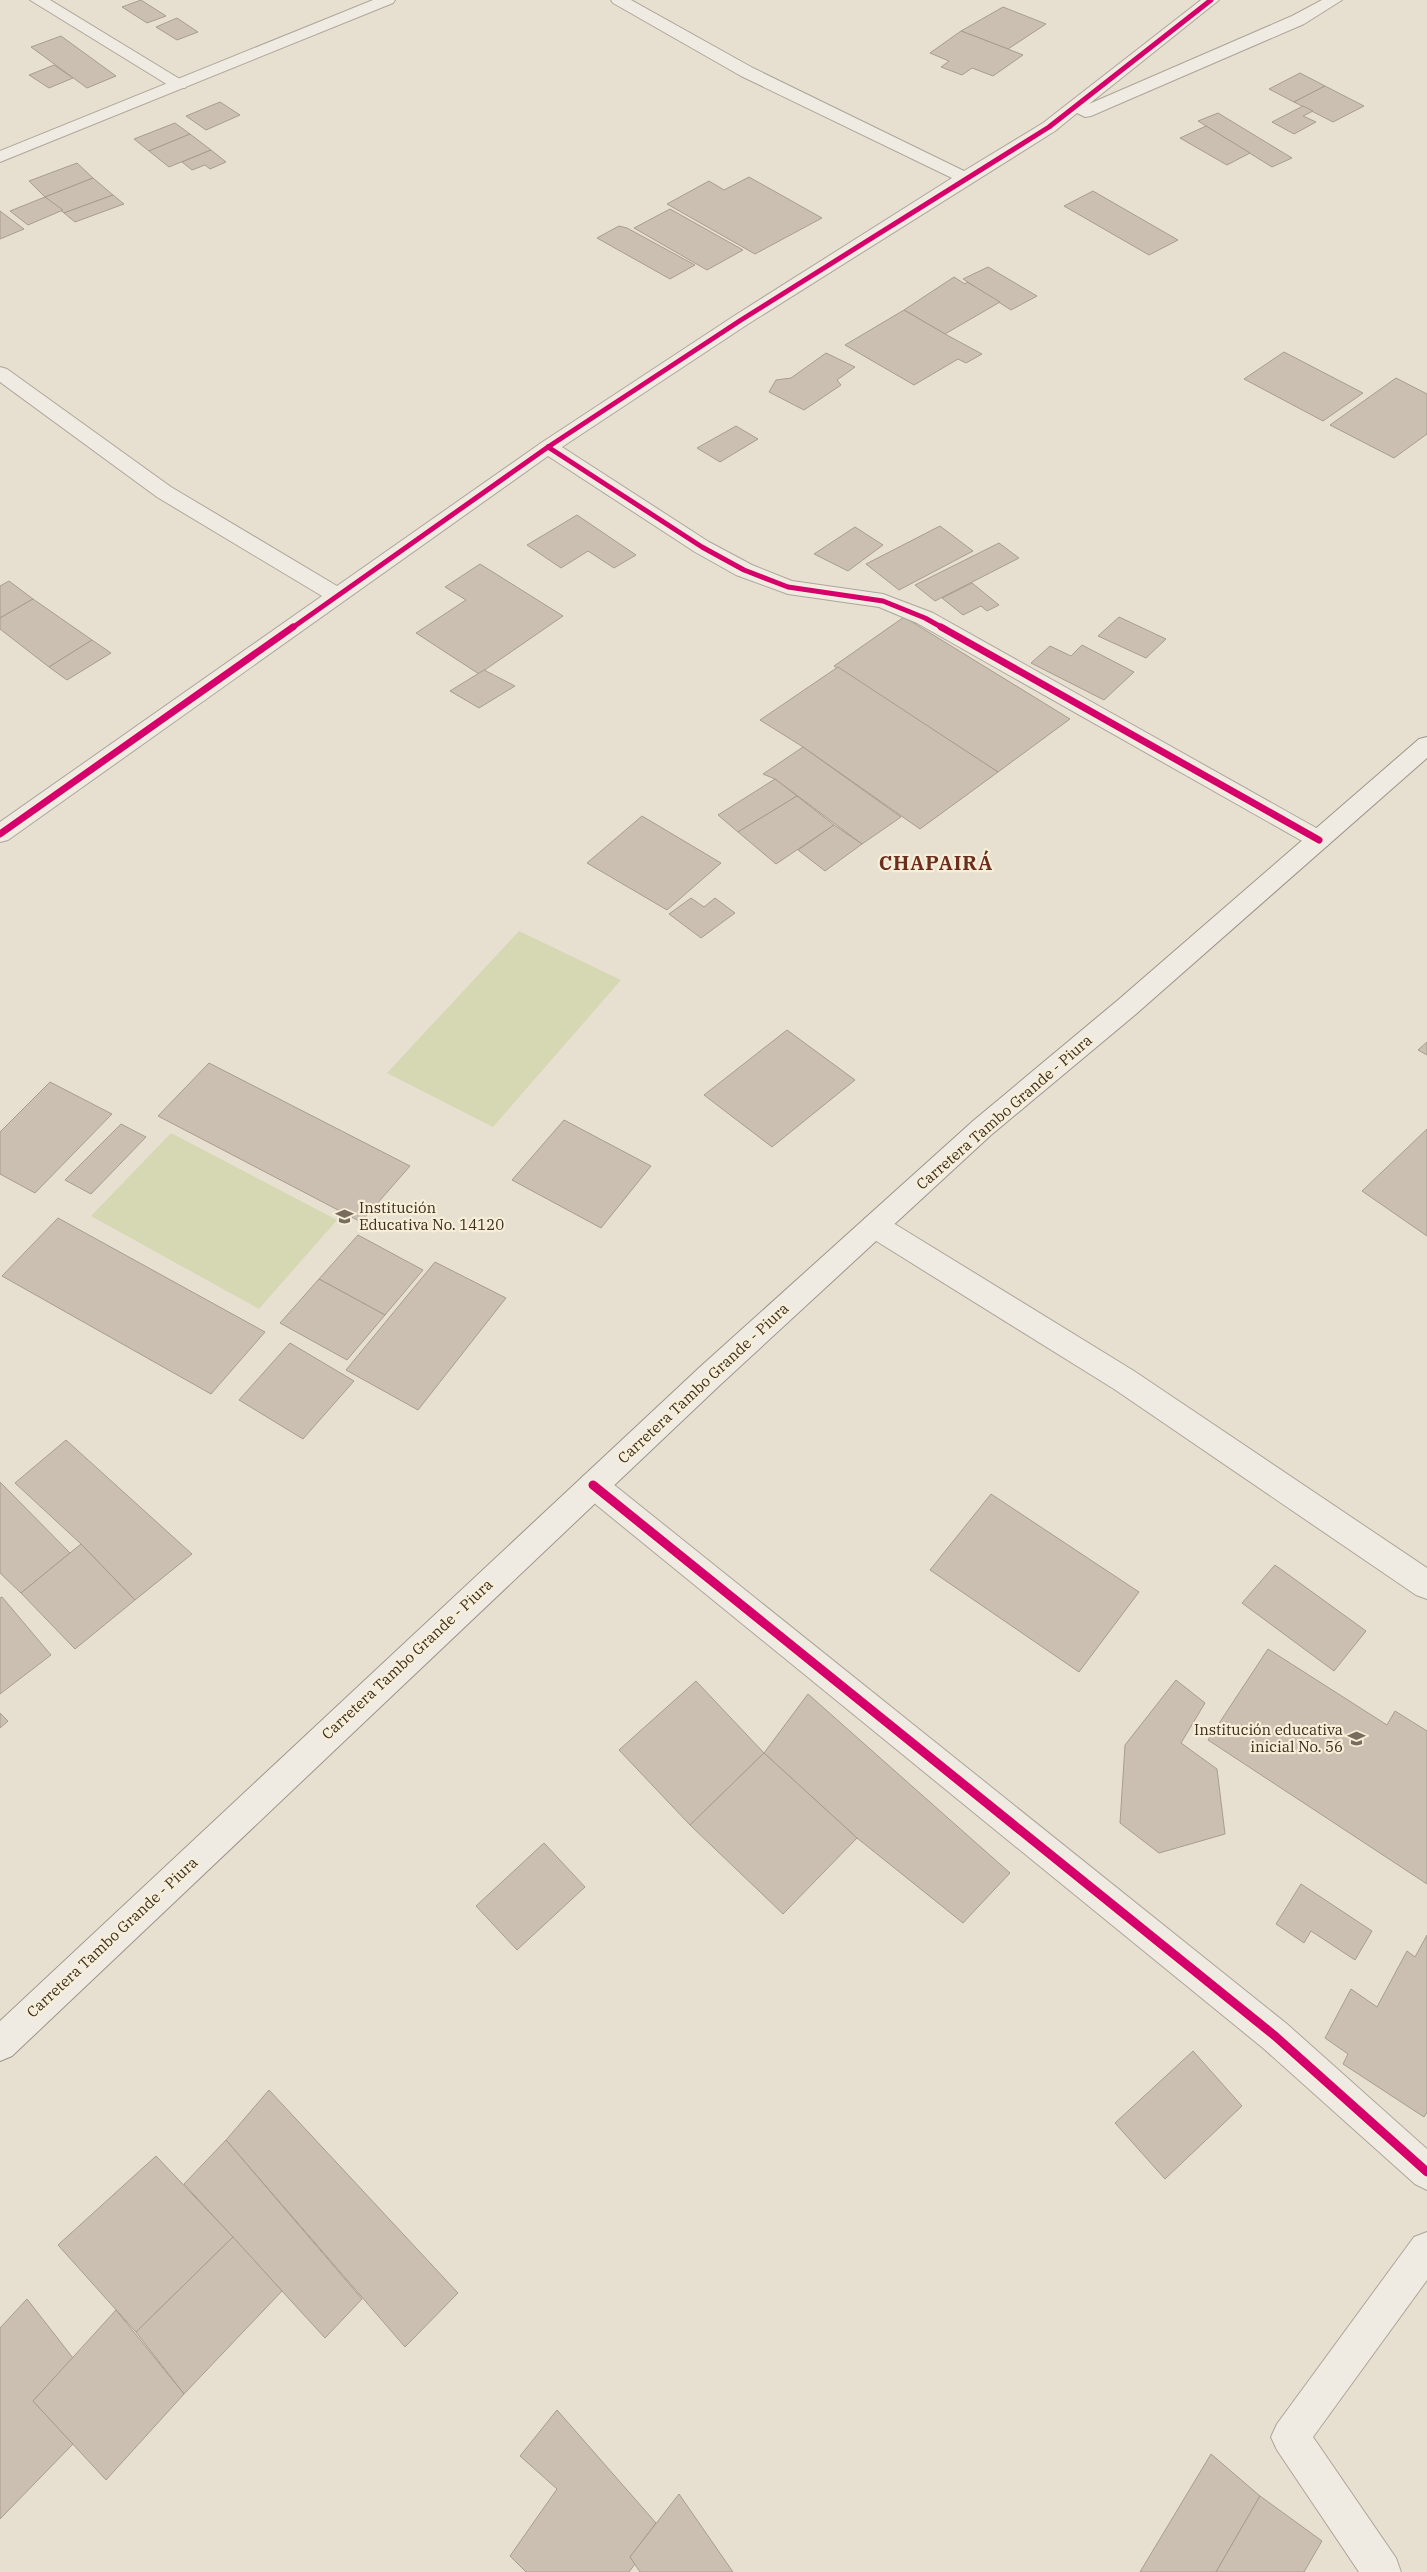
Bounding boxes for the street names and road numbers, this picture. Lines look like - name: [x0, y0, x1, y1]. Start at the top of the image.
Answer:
- street label: Carretera Tambo Grande - Piura: [912, 1030, 1096, 1194]
- street label: Carretera Tambo Grande - Piura: [614, 1299, 792, 1467]
- street label: Carretera Tambo Grande - Piura: [318, 1575, 496, 1743]
- street label: Carretera Tambo Grande - Piura: [23, 1853, 201, 2021]

